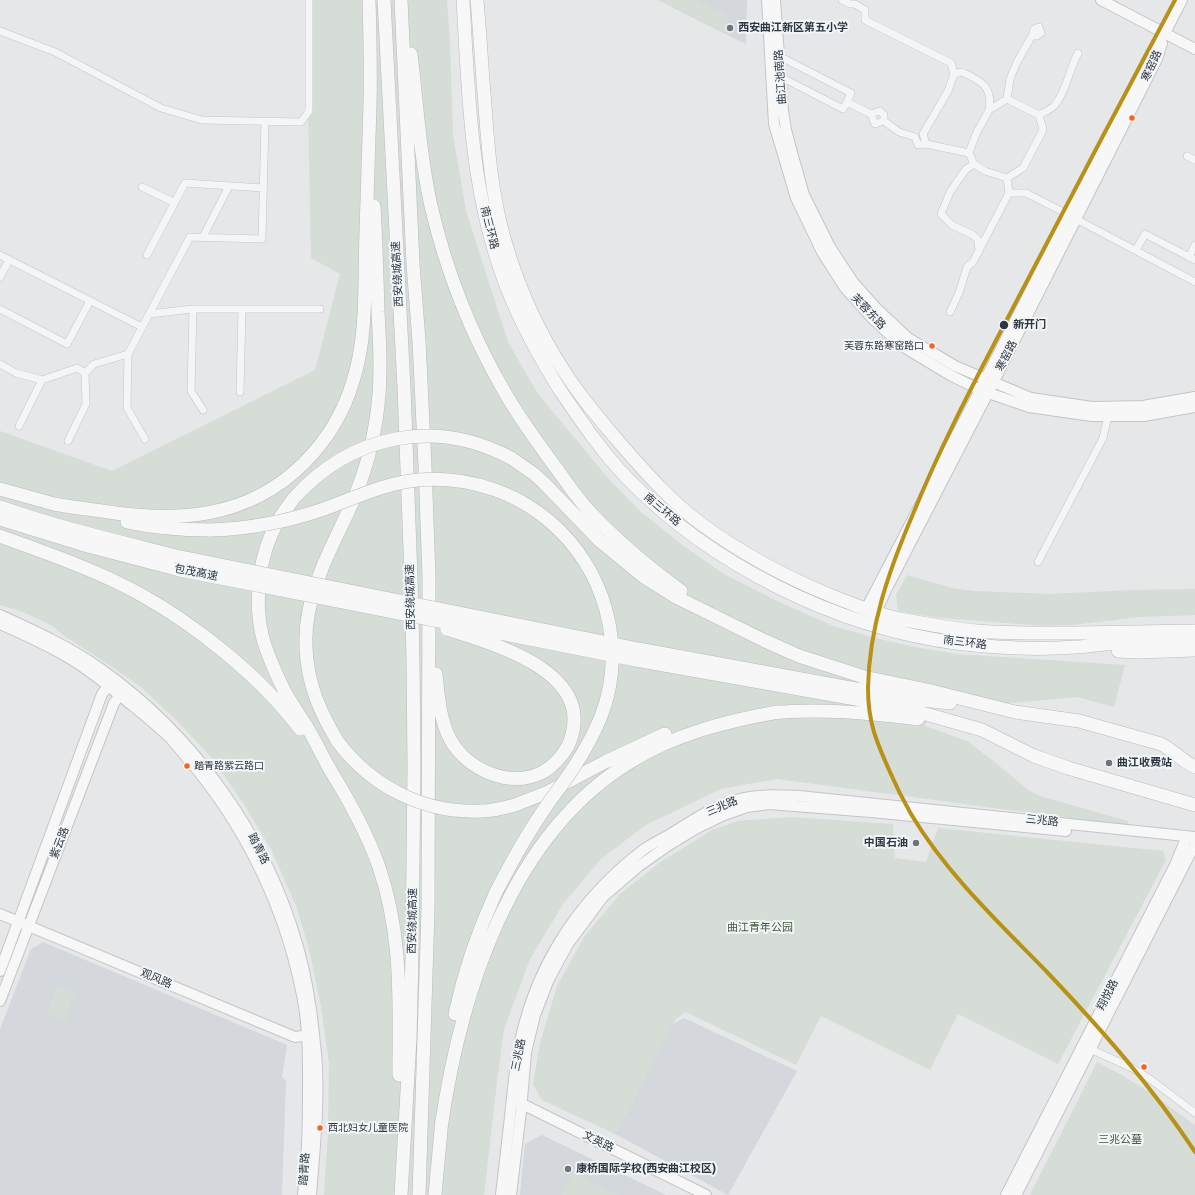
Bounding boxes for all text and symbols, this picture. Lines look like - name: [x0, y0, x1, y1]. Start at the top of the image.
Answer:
- place label: 西安曲江新区第五小学: [738, 21, 848, 35]
- marker: 西安曲江新区第五小学: [725, 23, 735, 33]
- street label: 寒窑路: [1139, 48, 1165, 84]
- street label: 曲江池南路: [772, 49, 790, 105]
- unlabelled marker: [1127, 113, 1137, 123]
- street label: 南三环路: [477, 205, 501, 251]
- street label: 西安绕城高速: [390, 241, 406, 307]
- street label: 芙蓉东路: [848, 292, 888, 332]
- place label: 新开门: [1013, 318, 1046, 332]
- marker: 新开门: [998, 319, 1010, 331]
- street label: 寒窑路: [994, 338, 1020, 374]
- place label: 芙蓉东路寒窑路口: [844, 340, 924, 352]
- marker: 芙蓉东路寒窑路口: [927, 341, 937, 351]
- street label: 南三环路: [641, 491, 683, 529]
- street label: 包茂高速: [173, 562, 219, 584]
- street label: 西安绕城高速: [404, 564, 418, 630]
- street label: 南三环路: [942, 634, 988, 652]
- place label: 曲江收费站: [1117, 756, 1172, 770]
- marker: 曲江收费站: [1104, 758, 1114, 768]
- place label: 踏青路紫云路口: [194, 760, 264, 772]
- marker: 踏青路紫云路口: [182, 761, 192, 771]
- street label: 三兆路: [704, 794, 740, 820]
- street label: 三兆路: [1025, 813, 1059, 829]
- street label: 紫云路: [48, 825, 72, 861]
- street label: 踏青路: [245, 831, 271, 867]
- place label: 中国石油: [864, 836, 908, 850]
- marker: 中国石油: [911, 838, 921, 848]
- street label: 西安绕城高速: [406, 888, 420, 954]
- park label: 曲江青年公园: [727, 921, 793, 935]
- street label: 观风路: [138, 966, 174, 992]
- street label: 翔悦路: [1095, 977, 1121, 1013]
- street label: 三兆路: [509, 1038, 529, 1072]
- unlabelled marker: [1139, 1062, 1149, 1072]
- place label: 西北妇女儿童医院: [328, 1122, 408, 1134]
- marker: 西北妇女儿童医院: [315, 1123, 325, 1133]
- street label: 文英路: [580, 1129, 616, 1155]
- park label: 三兆公墓: [1098, 1133, 1142, 1147]
- street label: 踏青路: [297, 1152, 313, 1186]
- place label: 康桥国际学校(西安曲江校区): [576, 1162, 716, 1176]
- marker: 康桥国际学校(西安曲江校区): [563, 1164, 573, 1174]

